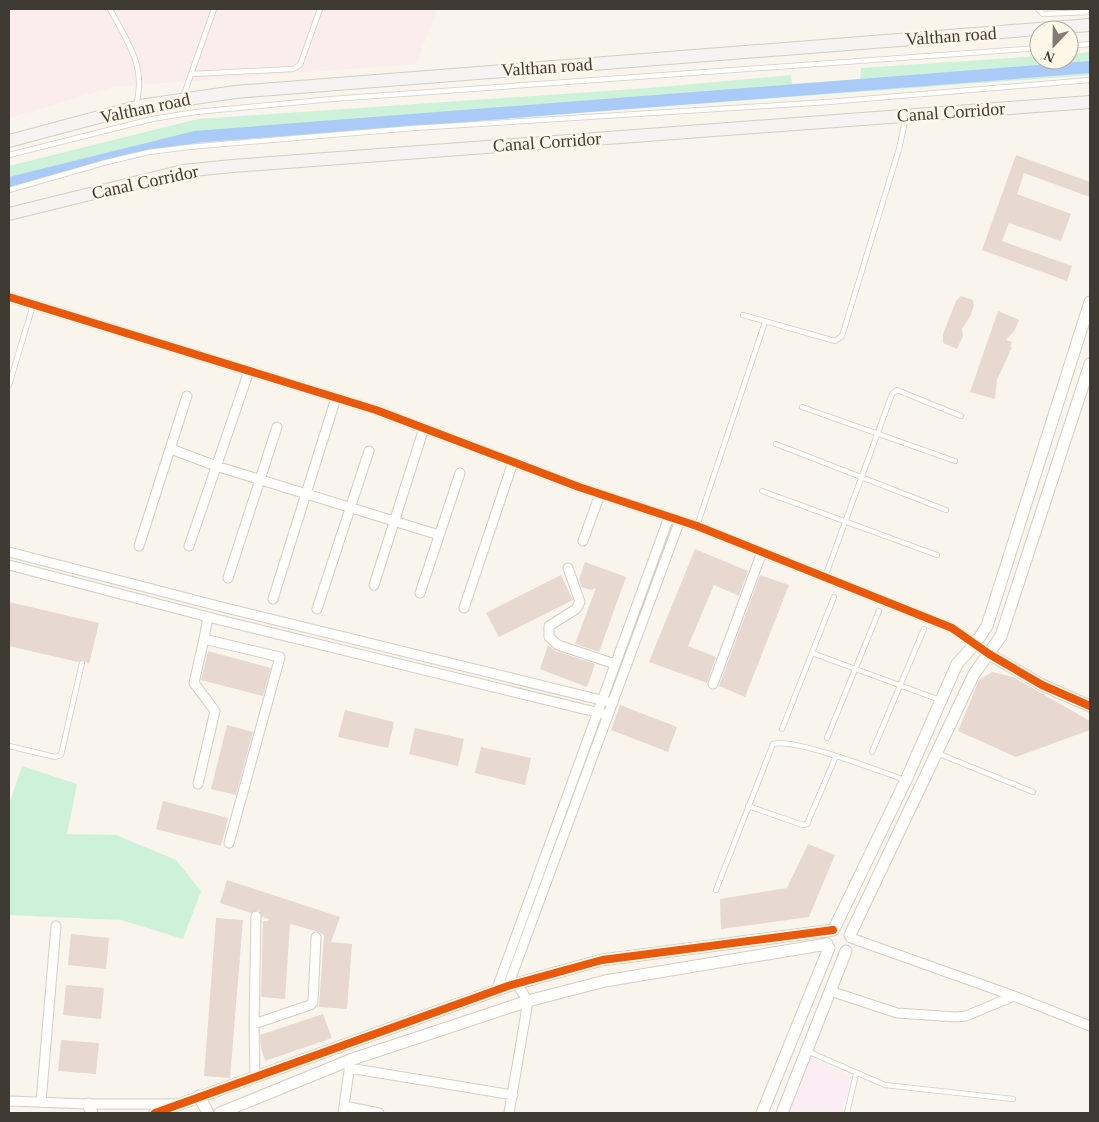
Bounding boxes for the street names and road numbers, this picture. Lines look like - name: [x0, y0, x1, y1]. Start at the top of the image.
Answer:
- street label: Valthan road: [905, 23, 997, 49]
- street label: Valthan road: [501, 54, 593, 80]
- street label: Valthan road: [98, 89, 192, 127]
- street label: Canal Corridor: [896, 98, 1006, 126]
- street label: Canal Corridor: [492, 128, 602, 156]
- street label: Canal Corridor: [90, 161, 200, 203]

